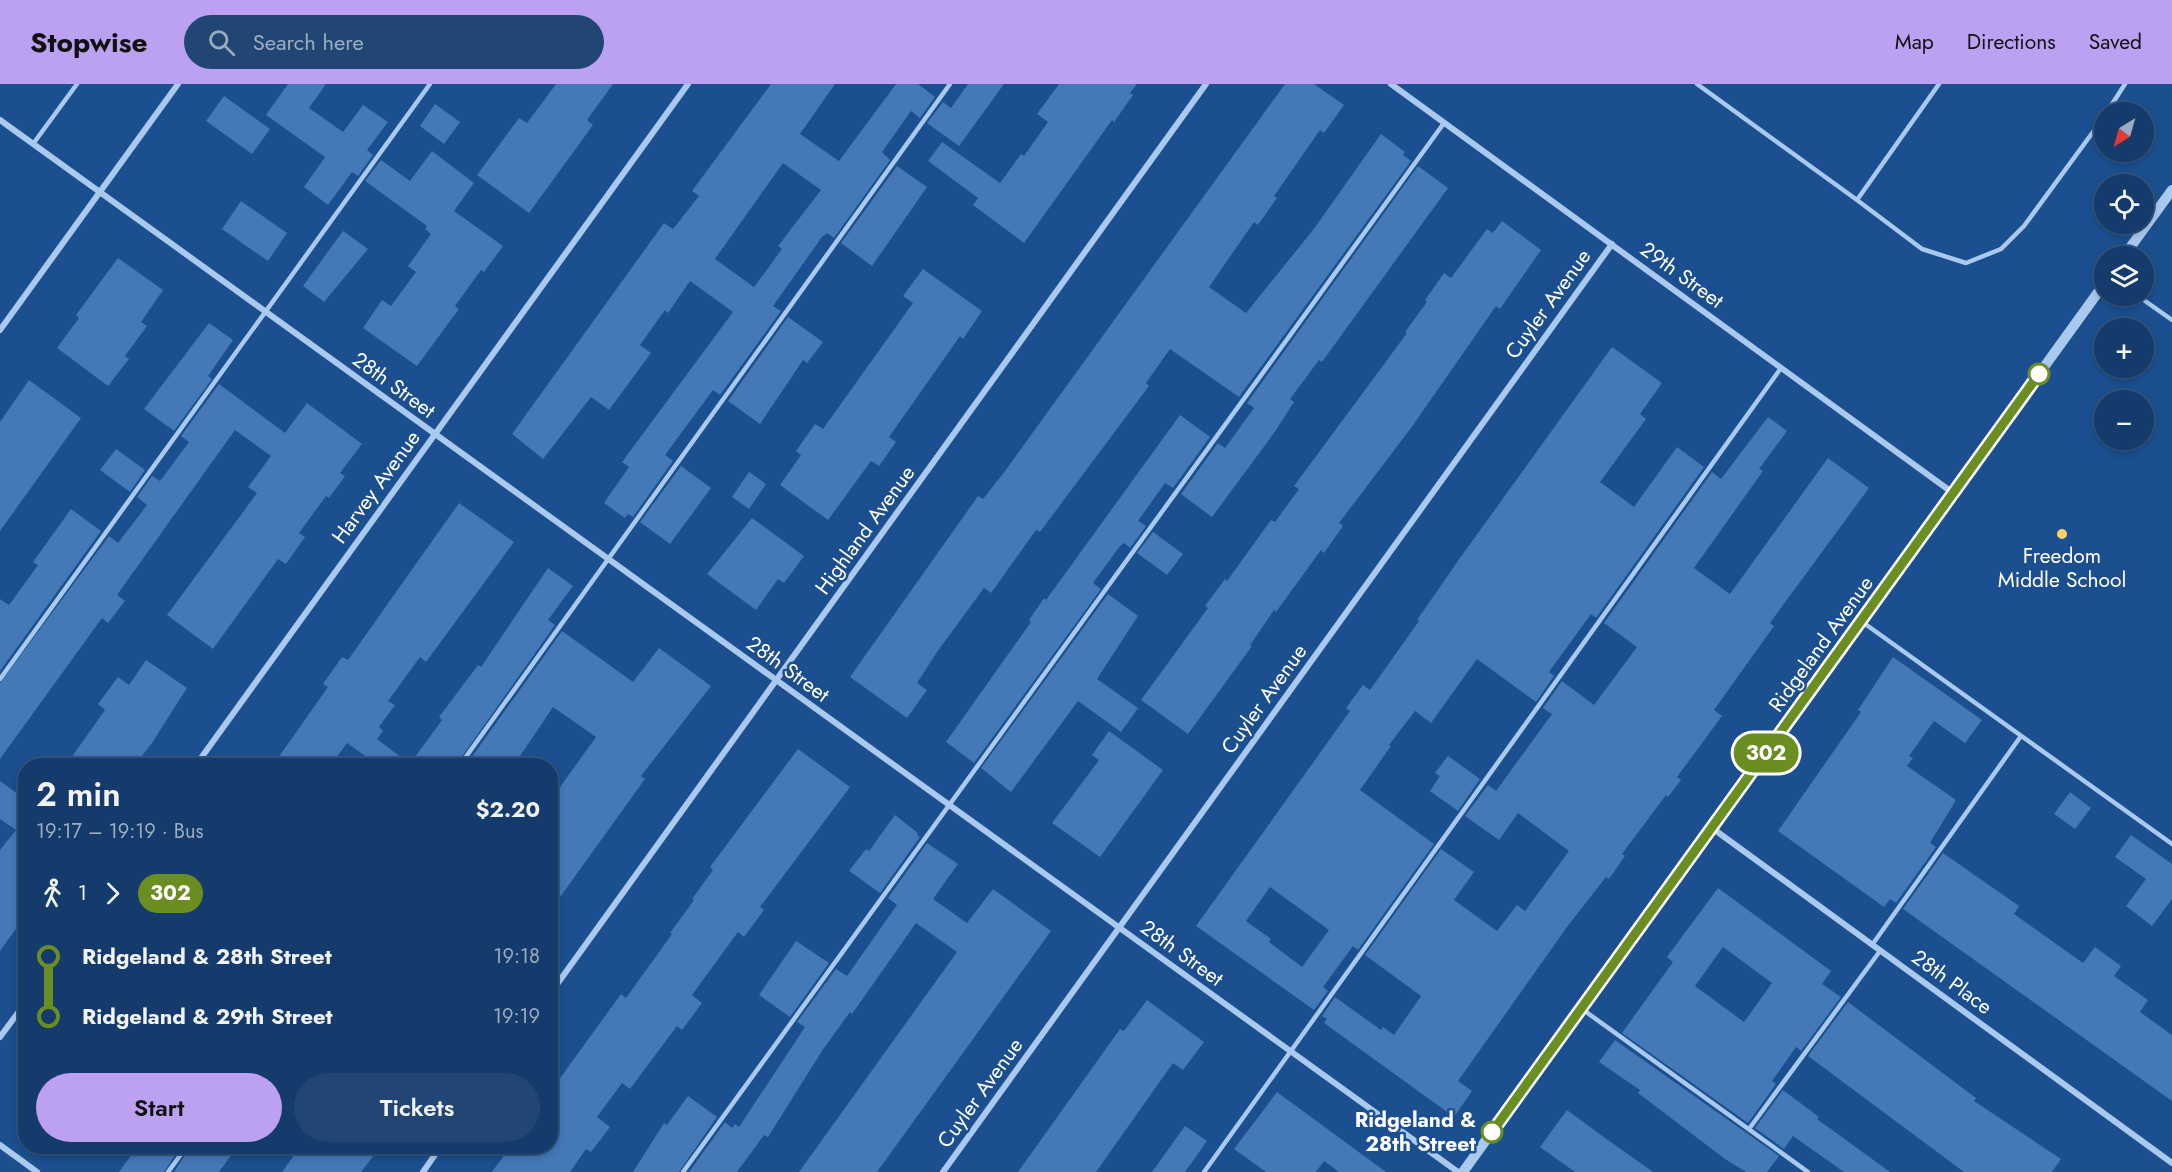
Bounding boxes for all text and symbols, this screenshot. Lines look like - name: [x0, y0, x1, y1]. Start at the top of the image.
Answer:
- search box: [184, 15, 604, 69]
- text: Stopwise: [30, 22, 148, 63]
- icon: search: [205, 26, 238, 59]
- text: Search here: [253, 26, 364, 58]
- text: Map: [1895, 27, 1934, 57]
- text: Directions: [1967, 27, 2056, 57]
- text: Saved: [2089, 27, 2142, 57]
- north arrow: [2094, 102, 2154, 162]
- map controls: [2094, 102, 2154, 450]
- button: locate: [2094, 174, 2154, 234]
- street label: 29th Street: [1634, 234, 1730, 316]
- street label: Cuyler Avenue: [1498, 243, 1598, 365]
- button: layers: [2094, 246, 2154, 306]
- button: +: [2094, 318, 2154, 378]
- street label: 28th Street: [346, 345, 442, 425]
- unlabelled marker: [2028, 363, 2050, 385]
- button: −: [2094, 390, 2154, 450]
- street label: Harvey Avenue: [325, 424, 427, 550]
- street label: Highland Avenue: [808, 459, 922, 601]
- marker: Freedom Middle School: [2055, 527, 2069, 541]
- place label: Freedom Middle School: [1998, 541, 2126, 595]
- street label: Ridgeland Avenue: [1761, 570, 1881, 718]
- street label: 28th Street: [740, 629, 836, 709]
- street label: Cuyler Avenue: [1214, 638, 1314, 760]
- line badge: 302: [1732, 734, 1800, 772]
- text: 302: [1746, 738, 1786, 768]
- text: 2 min: [36, 771, 121, 818]
- text: $2.20: [476, 793, 540, 825]
- text: 19:17 – 19:19 · Bus: [36, 817, 204, 846]
- icon: walk: [36, 877, 69, 910]
- icon: forward: [96, 877, 129, 910]
- text: 302: [150, 878, 191, 908]
- text: 1: [78, 879, 87, 908]
- street label: 28th Street: [1134, 913, 1230, 993]
- text: Ridgeland & 28th Street: [82, 940, 332, 972]
- text: 19:18: [494, 942, 540, 971]
- street label: 28th Place: [1906, 943, 1999, 1022]
- text: Ridgeland & 29th Street: [82, 1000, 333, 1032]
- text: 19:19: [493, 1002, 540, 1031]
- street label: Cuyler Avenue: [930, 1032, 1030, 1154]
- button: Start: [36, 1073, 282, 1142]
- button: Tickets: [294, 1073, 540, 1142]
- place label: Ridgeland & 28th Street: [1355, 1105, 1476, 1159]
- marker: Ridgeland & 28th Street: [1481, 1121, 1503, 1143]

